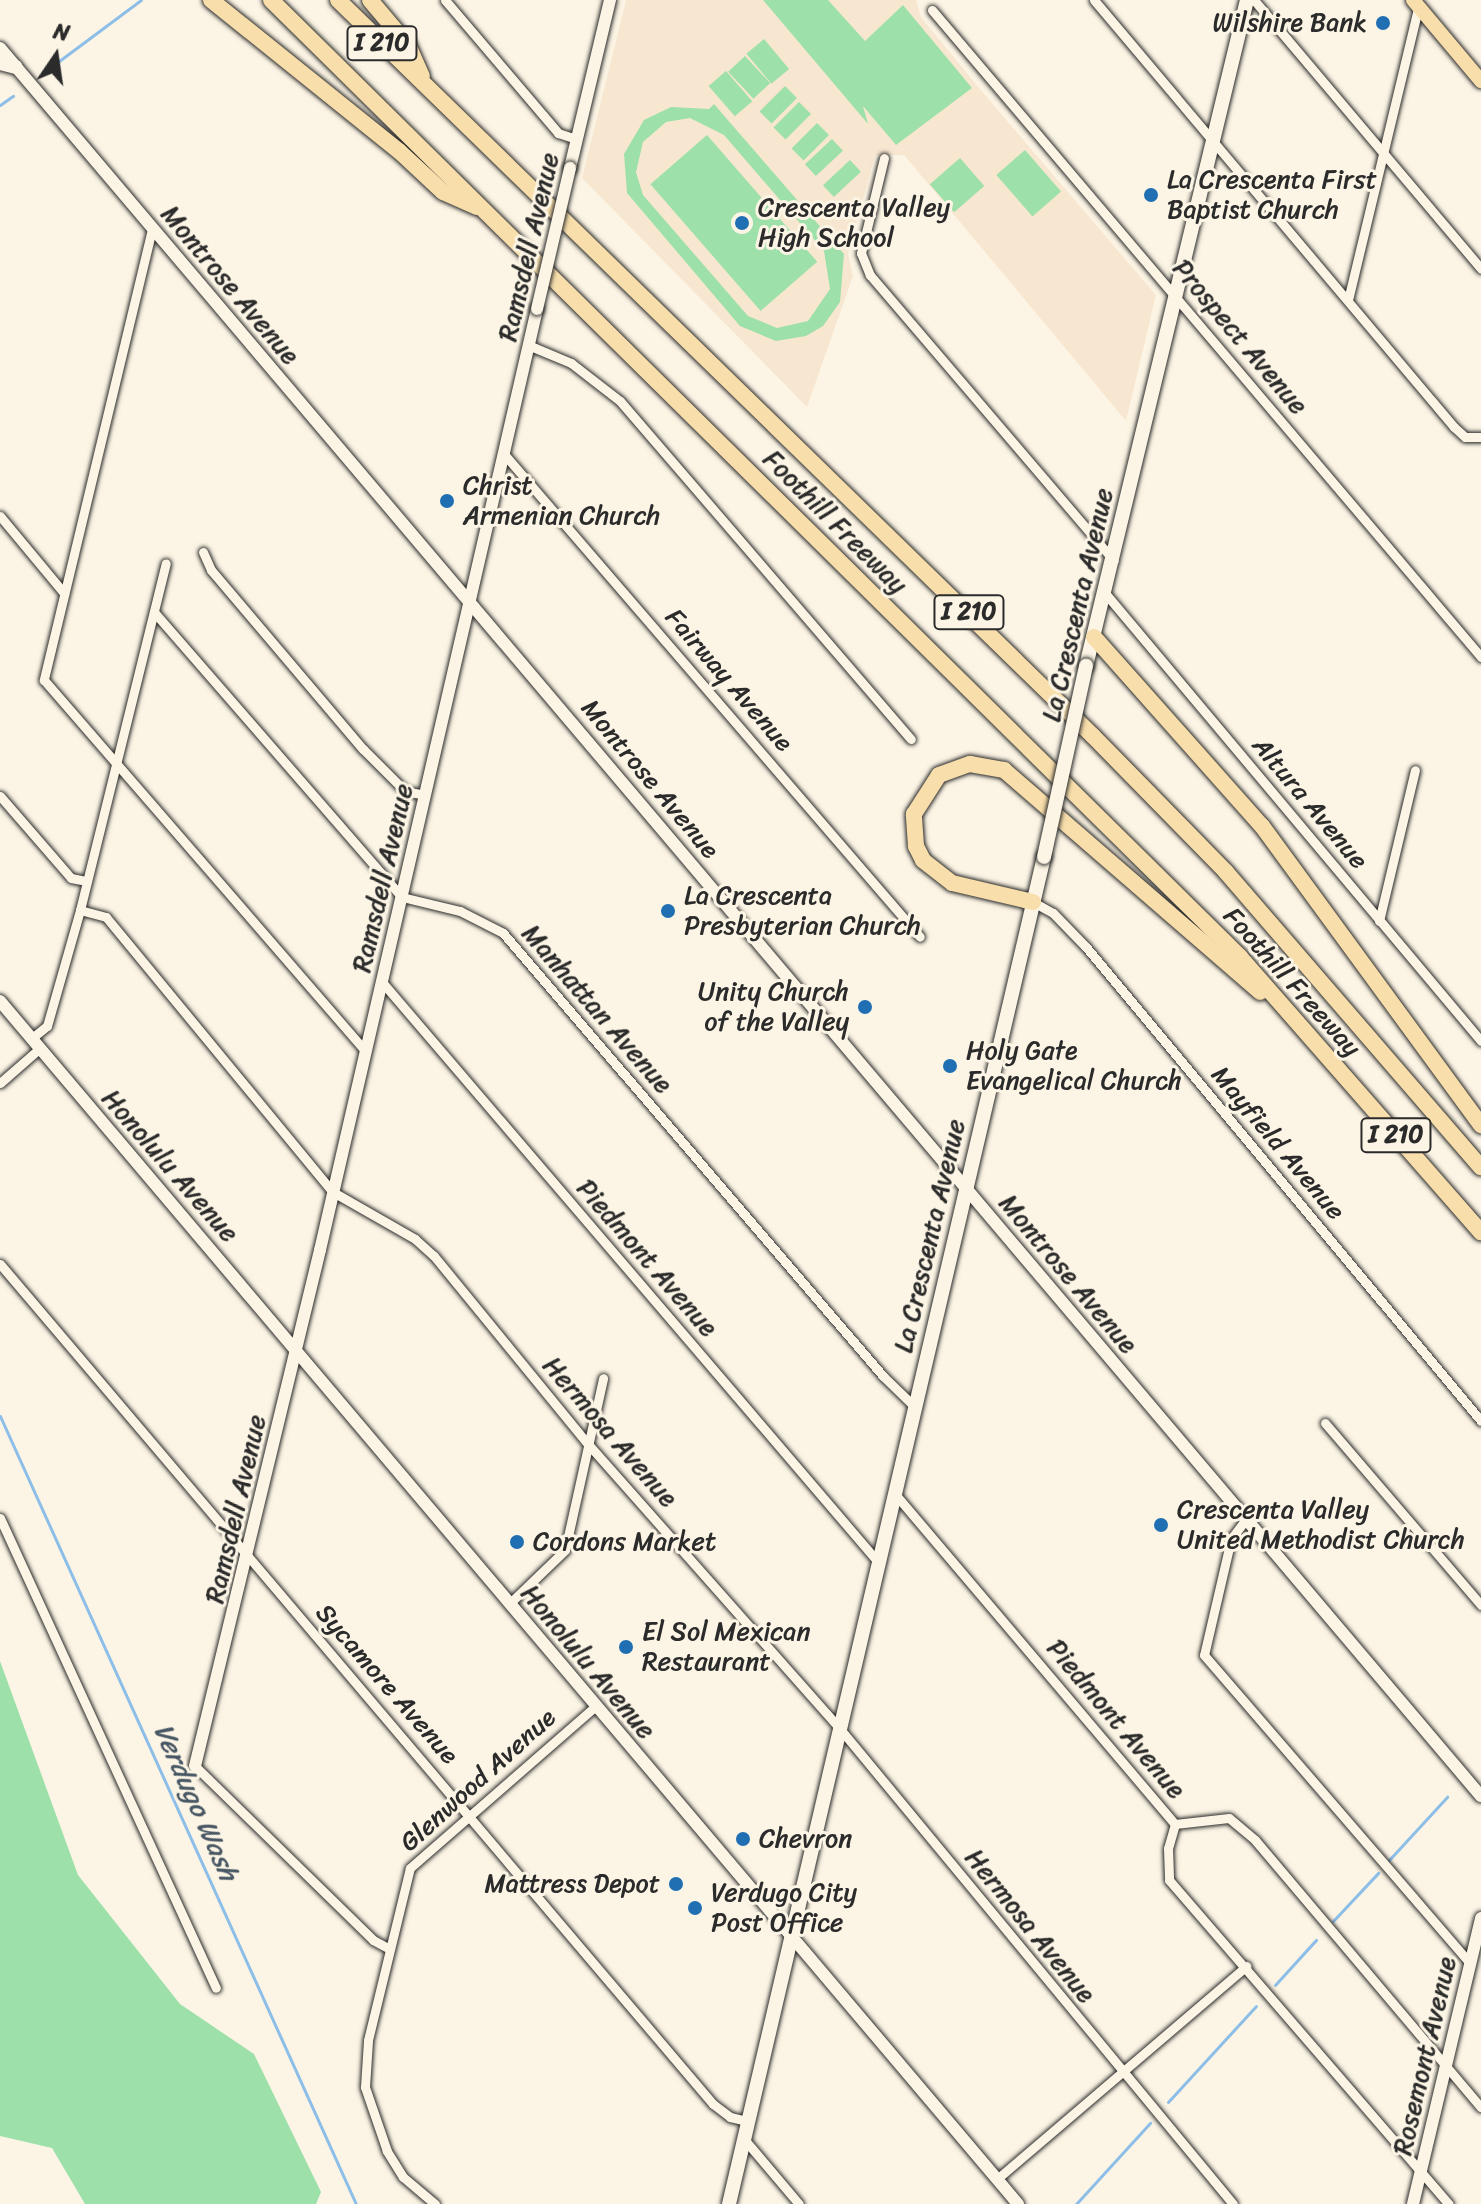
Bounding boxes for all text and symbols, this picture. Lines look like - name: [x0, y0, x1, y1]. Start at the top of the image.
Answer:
- place label: Wilshire Bank: [1212, 7, 1367, 39]
- text: N: [50, 11, 73, 53]
- marker: Wilshire Bank: [1374, 14, 1392, 32]
- north arrow: [16, 16, 96, 96]
- road number: I 210: [346, 23, 418, 63]
- street label: Ramsdell Avenue: [492, 150, 566, 344]
- place label: La Crescenta First Baptist Church: [1167, 164, 1377, 226]
- marker: La Crescenta First Baptist Church: [1142, 186, 1160, 204]
- place label: Crescenta Valley High School: [758, 192, 950, 254]
- street label: Montrose Avenue: [154, 199, 306, 371]
- marker: Crescenta Valley High School: [733, 214, 751, 232]
- street label: Prospect Avenue: [1166, 253, 1314, 421]
- street label: Foothill Freeway: [757, 444, 913, 600]
- place label: Christ Armenian Church: [463, 470, 660, 532]
- street label: La Crescenta Avenue: [1036, 485, 1120, 725]
- marker: Christ Armenian Church: [438, 492, 456, 510]
- road number: I 210: [933, 592, 1005, 632]
- street label: Fairway Avenue: [658, 602, 800, 758]
- street label: Montrose Avenue: [574, 693, 726, 865]
- street label: Altura Avenue: [1246, 730, 1374, 876]
- street label: Ramsdell Avenue: [346, 781, 420, 975]
- place label: La Crescenta Presbyterian Church: [684, 880, 921, 942]
- street label: Foothill Freeway: [1217, 901, 1367, 1063]
- marker: La Crescenta Presbyterian Church: [659, 902, 677, 920]
- street label: Manhattan Avenue: [515, 918, 679, 1100]
- place label: Unity Church of the Valley: [698, 976, 849, 1038]
- marker: Unity Church of the Valley: [856, 998, 874, 1016]
- place label: Holy Gate Evangelical Church: [966, 1035, 1182, 1096]
- marker: Holy Gate Evangelical Church: [941, 1057, 959, 1075]
- street label: Mayfield Avenue: [1205, 1060, 1351, 1226]
- street label: Honolulu Avenue: [95, 1084, 245, 1248]
- road number: I 210: [1360, 1115, 1432, 1155]
- street label: La Crescenta Avenue: [888, 1116, 972, 1356]
- street label: Piedmont Avenue: [570, 1173, 724, 1343]
- street label: Montrose Avenue: [992, 1188, 1144, 1360]
- street label: Hermosa Avenue: [536, 1350, 684, 1514]
- street label: Ramsdell Avenue: [199, 1412, 273, 1606]
- place label: Crescenta Valley United Methodist Church: [1177, 1494, 1465, 1556]
- marker: Crescenta Valley United Methodist Church: [1152, 1516, 1170, 1534]
- place label: Cordons Market: [533, 1526, 715, 1558]
- marker: Cordons Market: [508, 1533, 526, 1551]
- street label: Honolulu Avenue: [515, 1579, 661, 1745]
- street label: Sycamore Avenue: [309, 1598, 465, 1770]
- place label: El Sol Mexican Restaurant: [642, 1616, 809, 1678]
- street label: Piedmont Avenue: [1040, 1633, 1192, 1805]
- marker: El Sol Mexican Restaurant: [617, 1638, 635, 1656]
- street label: Glenwood Avenue: [394, 1702, 562, 1858]
- water label: Verdugo Wash: [146, 1718, 246, 1886]
- place label: Chevron: [759, 1823, 852, 1855]
- marker: Chevron: [734, 1830, 752, 1848]
- street label: Hermosa Avenue: [958, 1843, 1102, 2009]
- place label: Mattress Depot: [484, 1868, 660, 1900]
- marker: Mattress Depot: [667, 1875, 685, 1893]
- place label: Verdugo City Post Office: [711, 1877, 857, 1938]
- marker: Verdugo City Post Office: [686, 1899, 704, 1917]
- street label: Rosemont Avenue: [1387, 1954, 1463, 2158]

